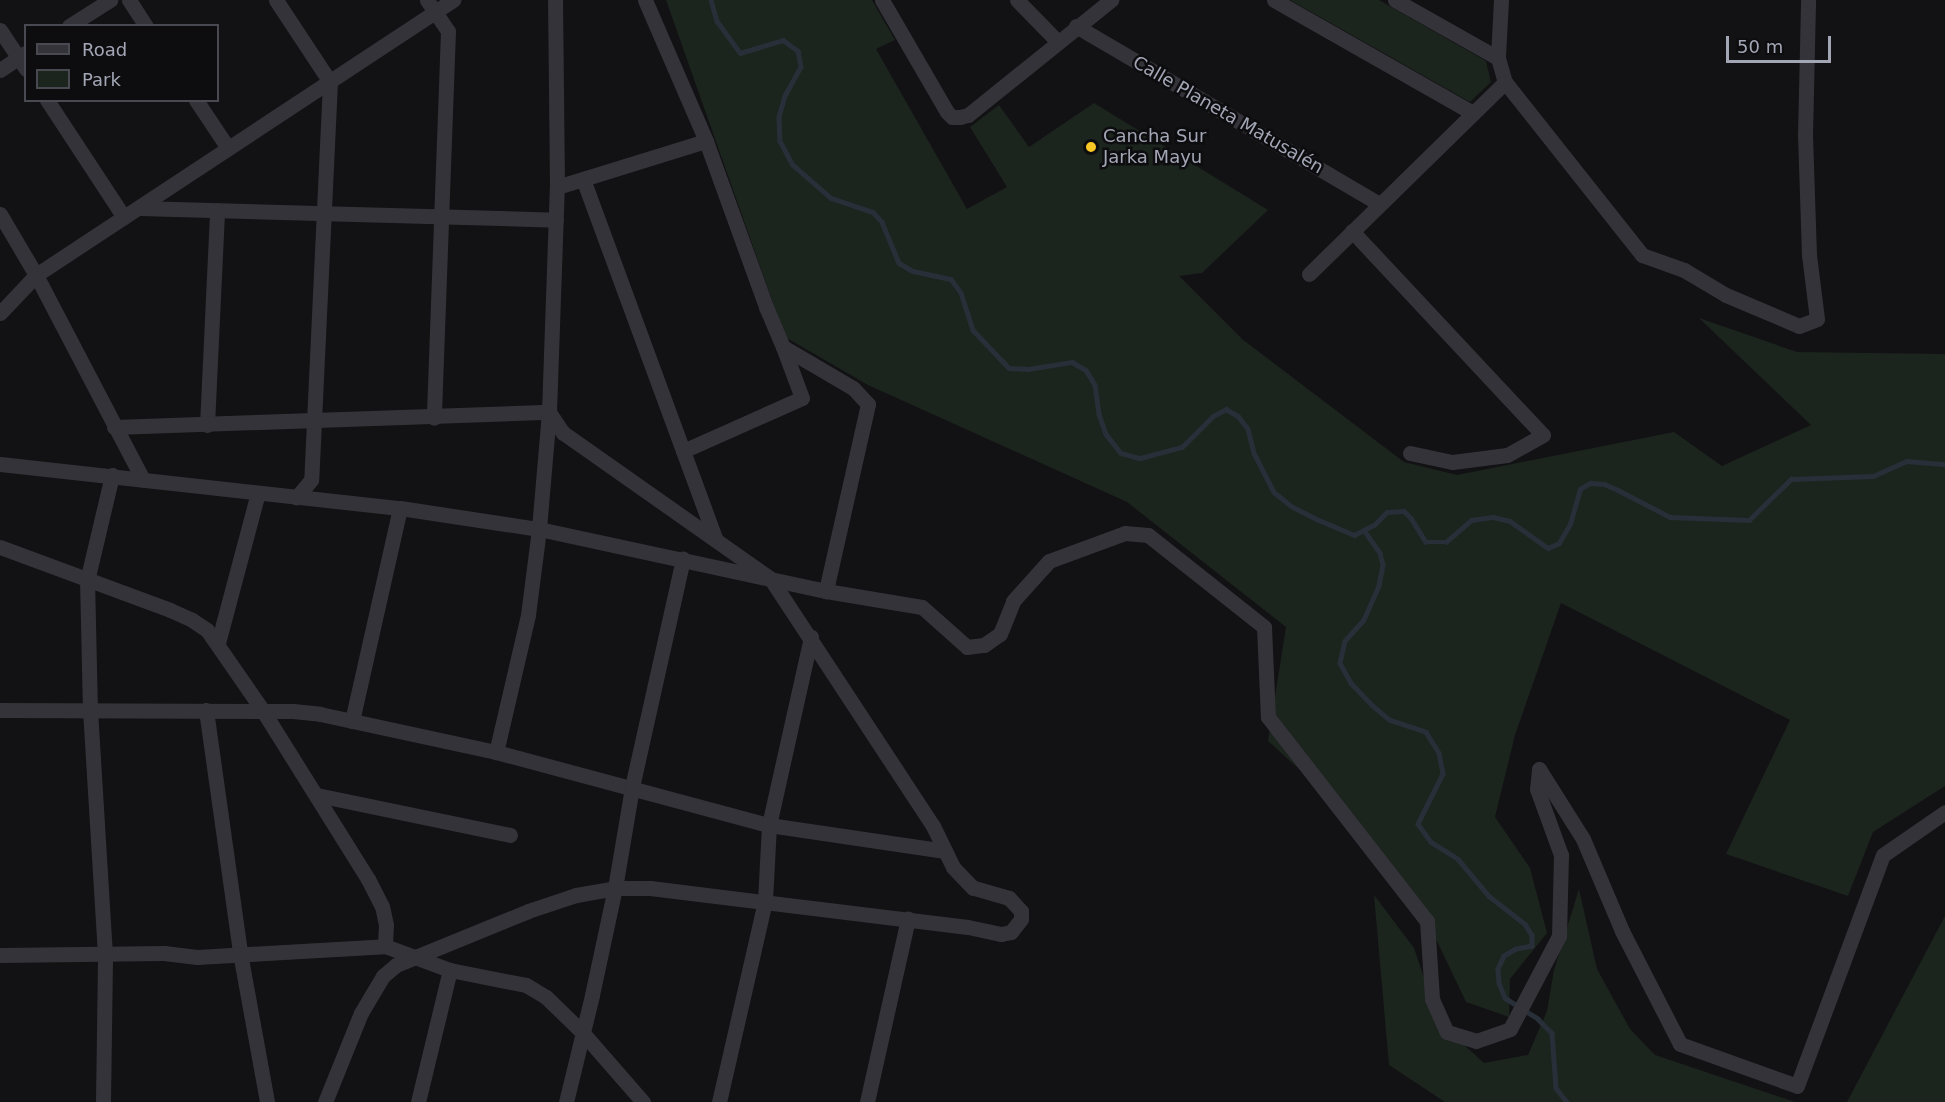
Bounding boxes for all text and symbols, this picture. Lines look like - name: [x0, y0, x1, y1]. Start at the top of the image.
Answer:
- legend: [24, 24, 219, 102]
- scale bar: [1729, 24, 1834, 62]
- text: 50 m: [1737, 36, 1783, 57]
- text: Road: [82, 39, 127, 60]
- street label: Calle Planeta Matusalén: [1129, 52, 1327, 178]
- text: Park: [82, 69, 121, 90]
- place label: Cancha Sur Jarka Mayu: [1103, 126, 1206, 168]
- marker: Cancha Sur Jarka Mayu: [1084, 140, 1098, 154]

